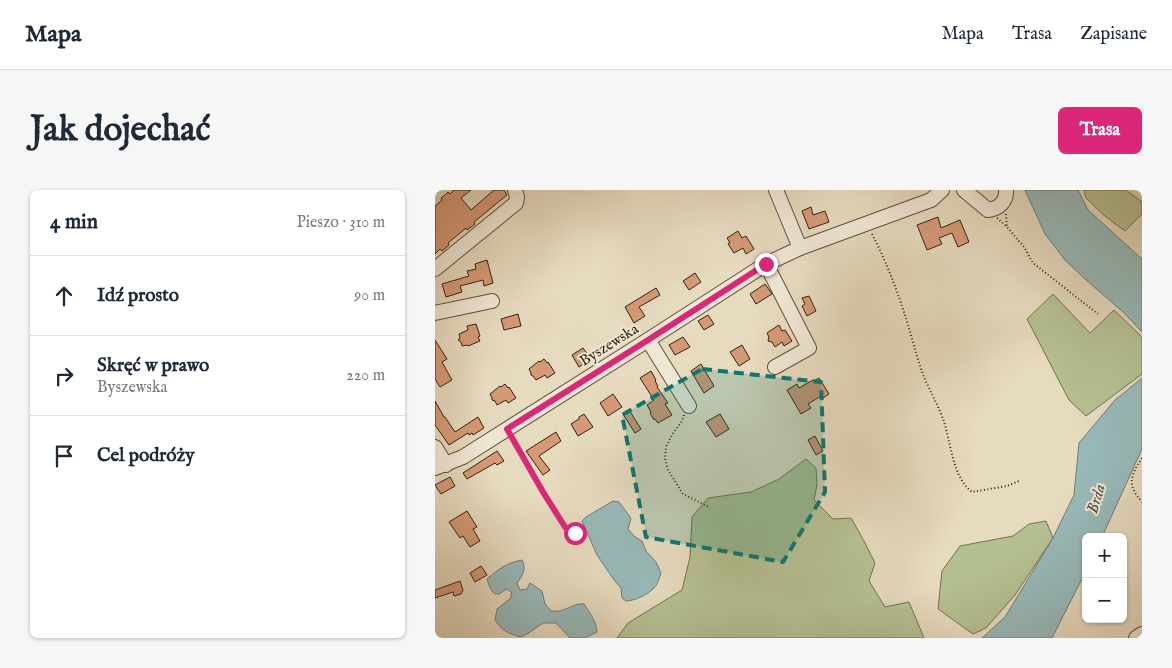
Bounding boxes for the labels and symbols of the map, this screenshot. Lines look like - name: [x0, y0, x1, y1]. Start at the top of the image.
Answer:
- route end: [755, 253, 778, 276]
- street label: Byszewska: [576, 319, 642, 371]
- water label: Brda: [1083, 482, 1111, 516]
- route start: [564, 522, 587, 545]

